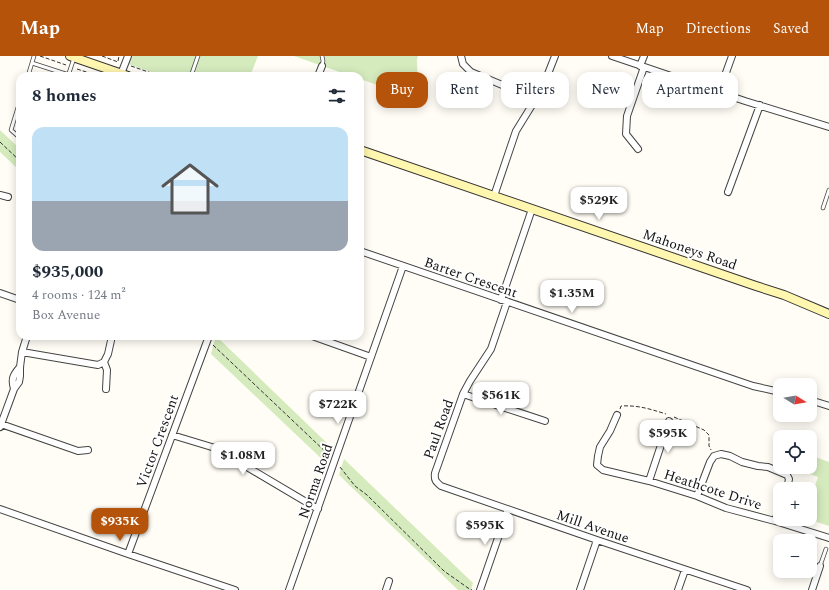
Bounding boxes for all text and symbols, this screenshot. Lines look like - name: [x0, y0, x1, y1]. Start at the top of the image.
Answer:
- text: Map: [20, 14, 60, 43]
- text: Map: [636, 18, 664, 39]
- text: Directions: [686, 18, 751, 39]
- text: Saved: [773, 18, 809, 39]
- chip: Buy: [376, 72, 428, 108]
- chip: Rent: [436, 72, 493, 108]
- chip: Filters: [501, 72, 569, 108]
- chip: New: [577, 72, 634, 108]
- chip: Apartment: [642, 72, 738, 108]
- text: 8 homes: [32, 83, 97, 109]
- icon: filters: [326, 85, 348, 107]
- icon: home: [154, 153, 226, 225]
- pin: $529K: [571, 187, 627, 221]
- text: $529K: [579, 190, 619, 210]
- street label: Mahoneys Road: [640, 223, 740, 276]
- street label: Barter Crescent: [421, 252, 520, 303]
- text: $935,000: [32, 259, 103, 285]
- pin: $1.35M: [539, 280, 605, 314]
- text: $1.35M: [549, 283, 595, 303]
- text: 4 rooms · 124 m²: [32, 285, 126, 305]
- text: Box Avenue: [32, 305, 100, 325]
- north arrow: [773, 378, 817, 422]
- map controls: [773, 378, 817, 578]
- pin: $561K: [473, 382, 529, 416]
- text: $561K: [481, 385, 521, 405]
- street label: Victor Crescent: [131, 391, 184, 491]
- pin: $722K: [310, 391, 366, 425]
- text: $722K: [318, 394, 358, 414]
- street label: Paul Road: [418, 396, 459, 462]
- pin: $595K: [640, 420, 696, 454]
- text: $595K: [648, 423, 688, 443]
- button: locate: [773, 430, 817, 474]
- street label: Norma Road: [293, 441, 338, 522]
- pin: $1.08M: [210, 442, 276, 476]
- text: $1.08M: [220, 445, 266, 465]
- street label: Heathcote Drive: [661, 464, 765, 515]
- button: +: [773, 482, 817, 526]
- street label: Mill Avenue: [554, 504, 632, 549]
- pin: $935K: [92, 508, 148, 542]
- text: $935K: [100, 511, 140, 531]
- pin: $595K: [457, 512, 513, 546]
- text: $595K: [465, 515, 505, 535]
- button: −: [773, 534, 817, 578]

